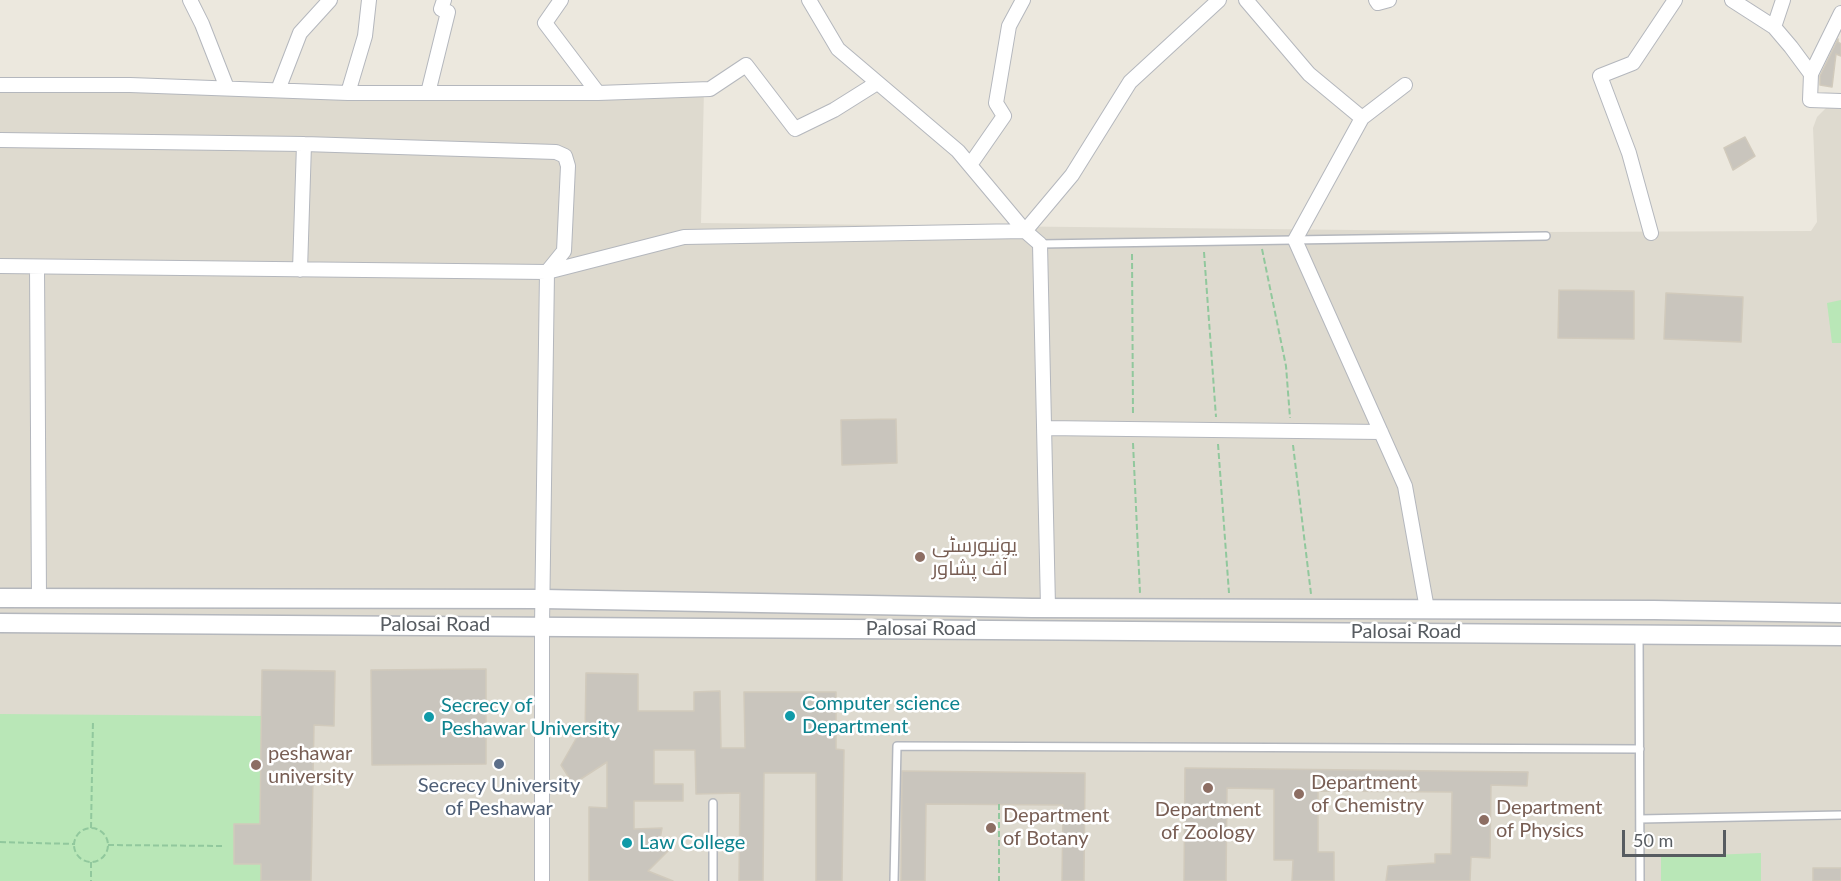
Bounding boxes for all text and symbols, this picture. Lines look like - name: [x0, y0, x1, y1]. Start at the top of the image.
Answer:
- place label: یونیورسٹی آف پشاور: [932, 534, 1017, 581]
- marker: یونیورسٹی آف پشاور: [913, 550, 927, 564]
- street label: Palosai Road: [380, 613, 490, 637]
- street label: Palosai Road: [866, 617, 976, 641]
- street label: Palosai Road: [1351, 620, 1461, 644]
- place label: Computer science Department: [802, 692, 960, 739]
- place label: Secrecy of Peshawar University: [441, 694, 620, 741]
- marker: Computer science Department: [783, 709, 797, 723]
- marker: Secrecy of Peshawar University: [422, 710, 436, 724]
- place label: peshawar university: [268, 742, 354, 789]
- marker: Secrecy University of Peshawar: [492, 757, 506, 771]
- marker: peshawar university: [249, 758, 263, 772]
- place label: Department of Chemistry: [1311, 771, 1424, 818]
- place label: Secrecy University of Peshawar: [418, 774, 580, 821]
- marker: Department of Zoology: [1201, 781, 1215, 795]
- marker: Department of Chemistry: [1292, 787, 1306, 801]
- place label: Department of Physics: [1496, 796, 1602, 843]
- place label: Department of Zoology: [1155, 798, 1261, 845]
- place label: Department of Botany: [1003, 804, 1109, 851]
- marker: Department of Physics: [1477, 813, 1491, 827]
- scale bar: [1625, 818, 1728, 856]
- marker: Department of Botany: [984, 821, 998, 835]
- text: 50 m: [1633, 829, 1673, 851]
- place label: Law College: [639, 831, 745, 855]
- marker: Law College: [620, 836, 634, 850]

